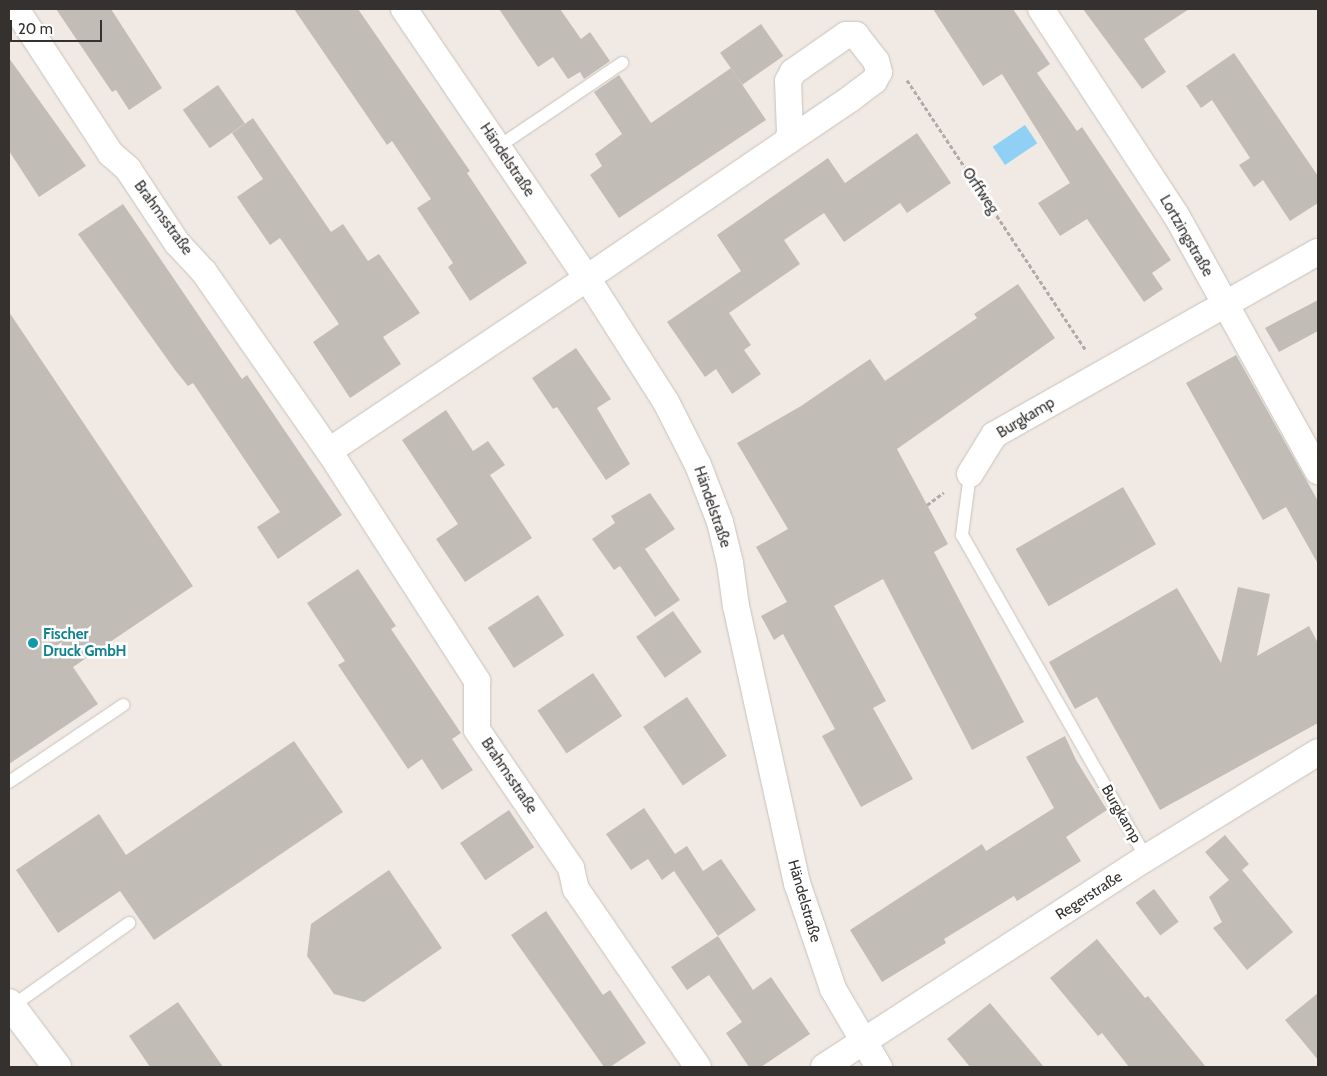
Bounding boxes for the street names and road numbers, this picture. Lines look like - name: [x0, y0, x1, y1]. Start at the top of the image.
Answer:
- street label: Händelstraße: [476, 120, 538, 200]
- street label: Orffweg: [958, 164, 1002, 218]
- street label: Brahmsstraße: [130, 177, 196, 259]
- street label: Lortzingstraße: [1155, 192, 1217, 280]
- street label: Burgkamp: [994, 394, 1058, 442]
- street label: Händelstraße: [690, 464, 734, 550]
- street label: Brahmsstraße: [477, 735, 541, 817]
- street label: Burgkamp: [1097, 782, 1145, 846]
- street label: Händelstraße: [784, 858, 824, 944]
- street label: Regerstraße: [1052, 868, 1126, 924]

